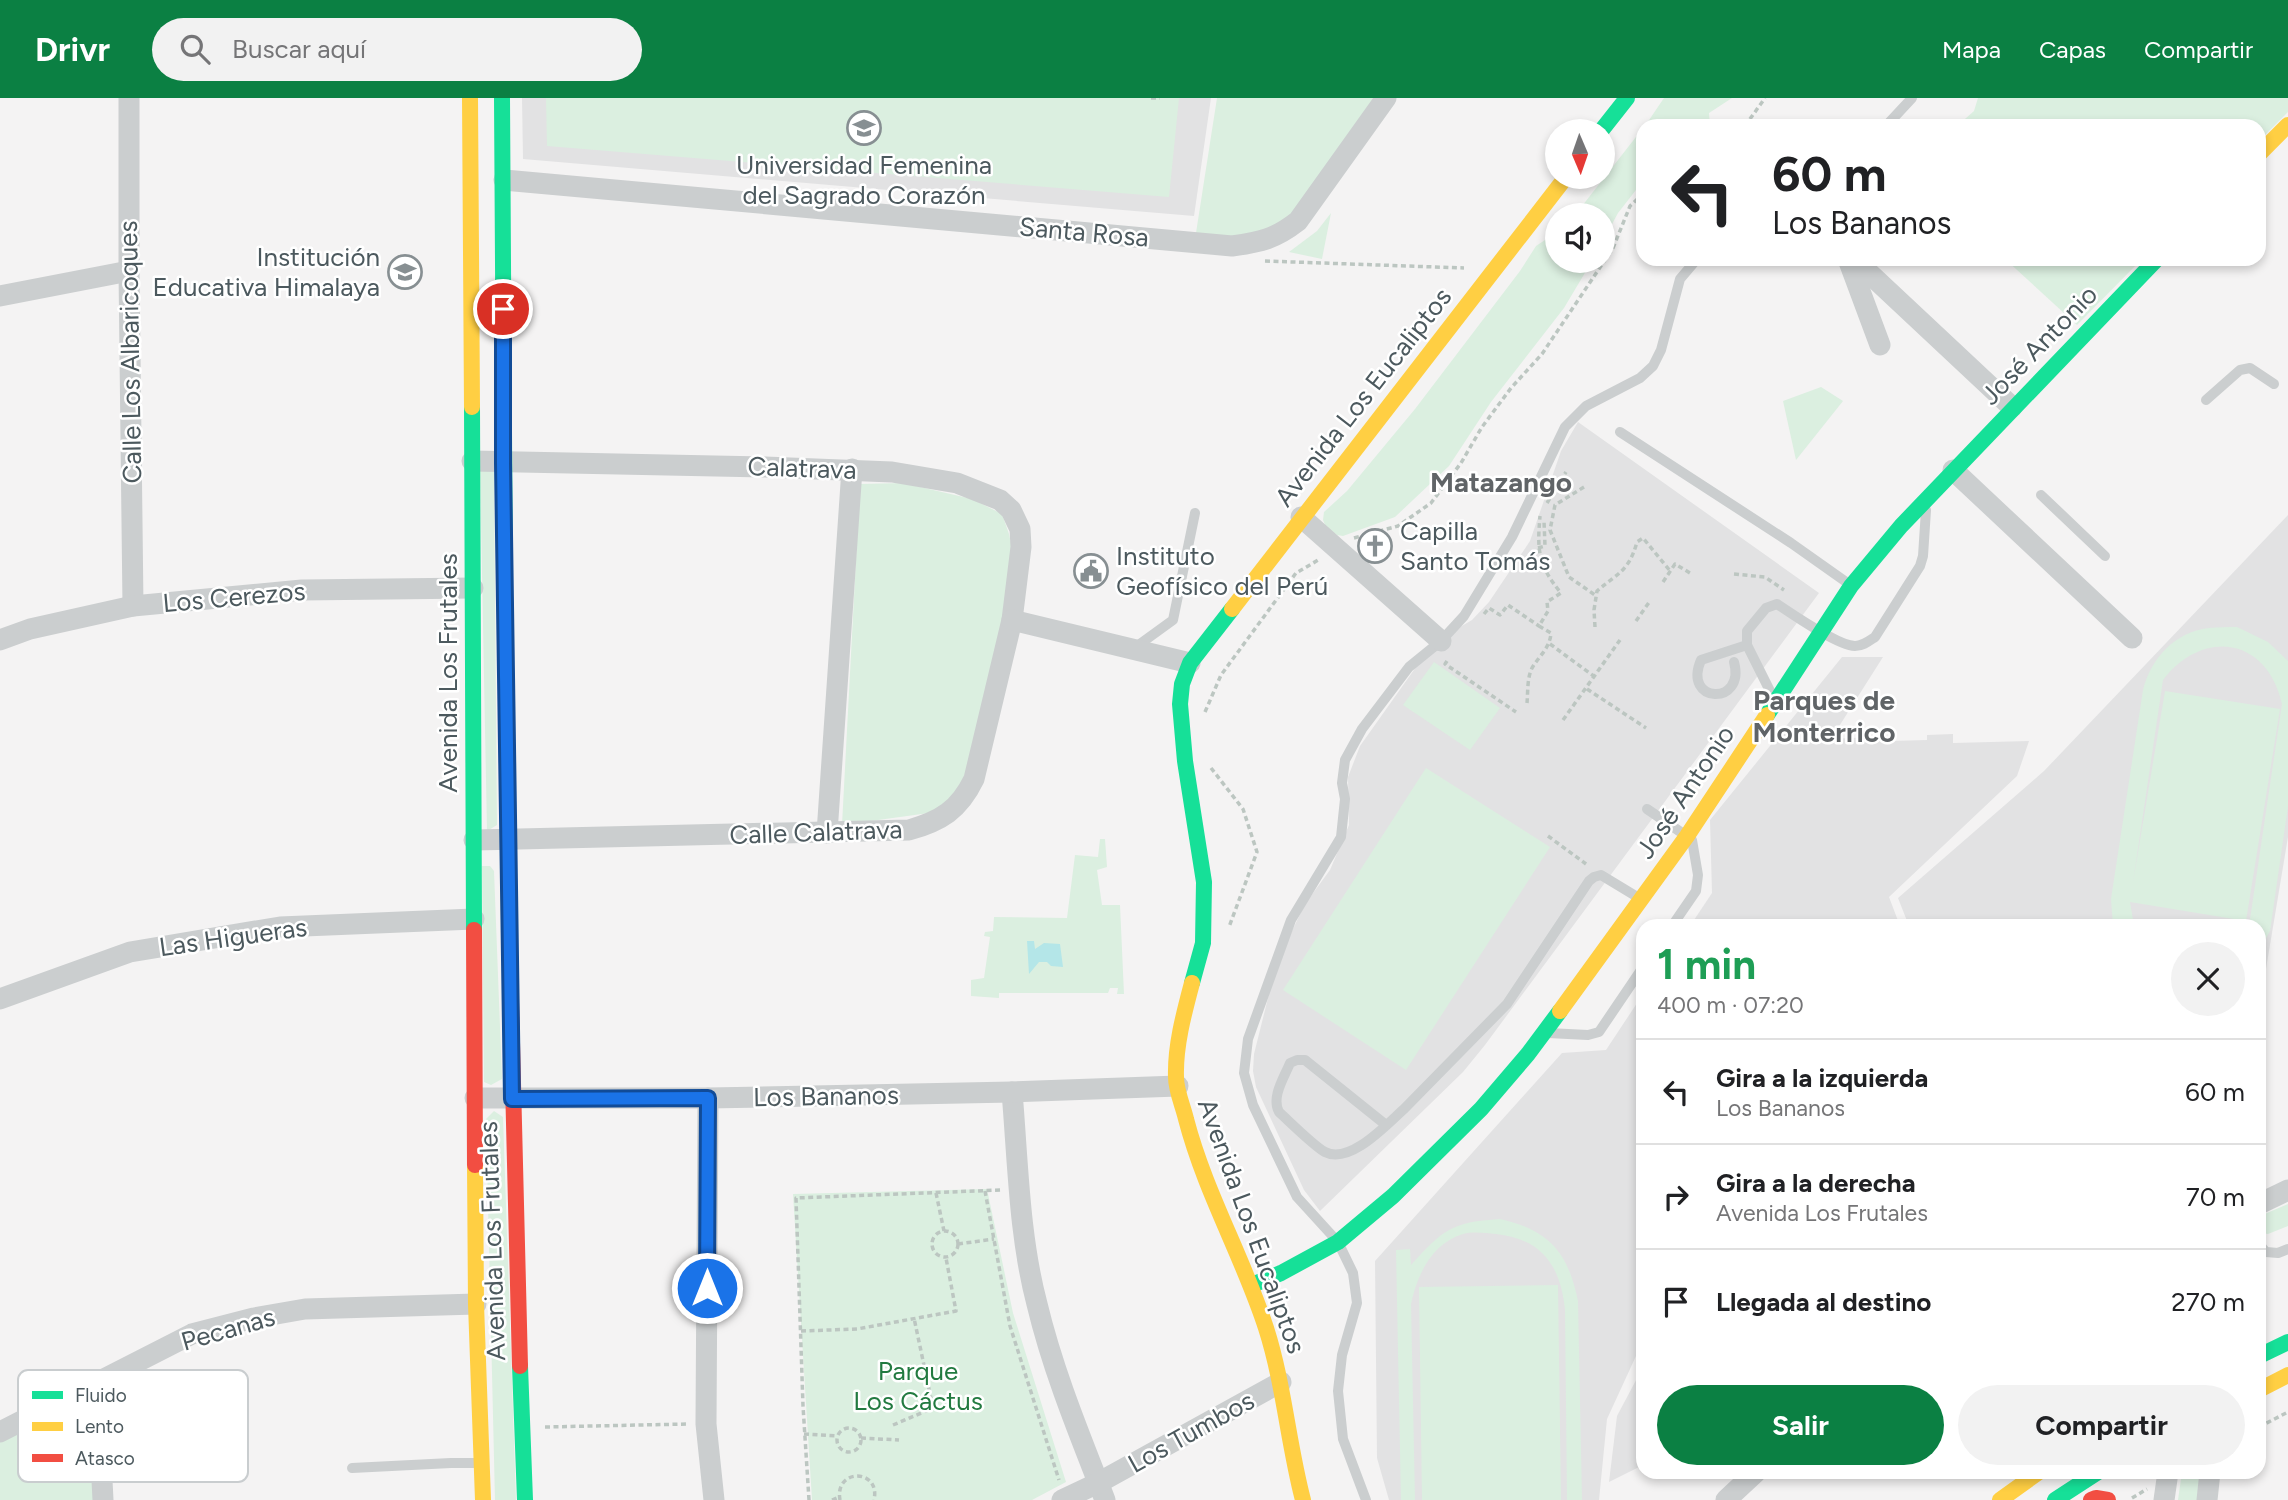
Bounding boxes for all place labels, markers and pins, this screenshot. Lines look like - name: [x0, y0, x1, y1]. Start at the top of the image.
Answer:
- school or university icon: Universidad Femenina del Sagrado Corazón: [845, 109, 883, 147]
- place label: Universidad Femenina del Sagrado Corazón: [736, 149, 992, 211]
- place label: Institución Educativa Himalaya: [152, 241, 380, 303]
- school or university icon: Institución Educativa Himalaya: [386, 253, 424, 291]
- pin: [473, 279, 533, 339]
- place label: Capilla Santo Tomás: [1400, 515, 1550, 577]
- church icon: Capilla Santo Tomás: [1356, 527, 1394, 565]
- place label: Instituto Geofísico del Perú: [1116, 540, 1328, 602]
- public building icon: Instituto Geofísico del Perú: [1072, 552, 1110, 590]

